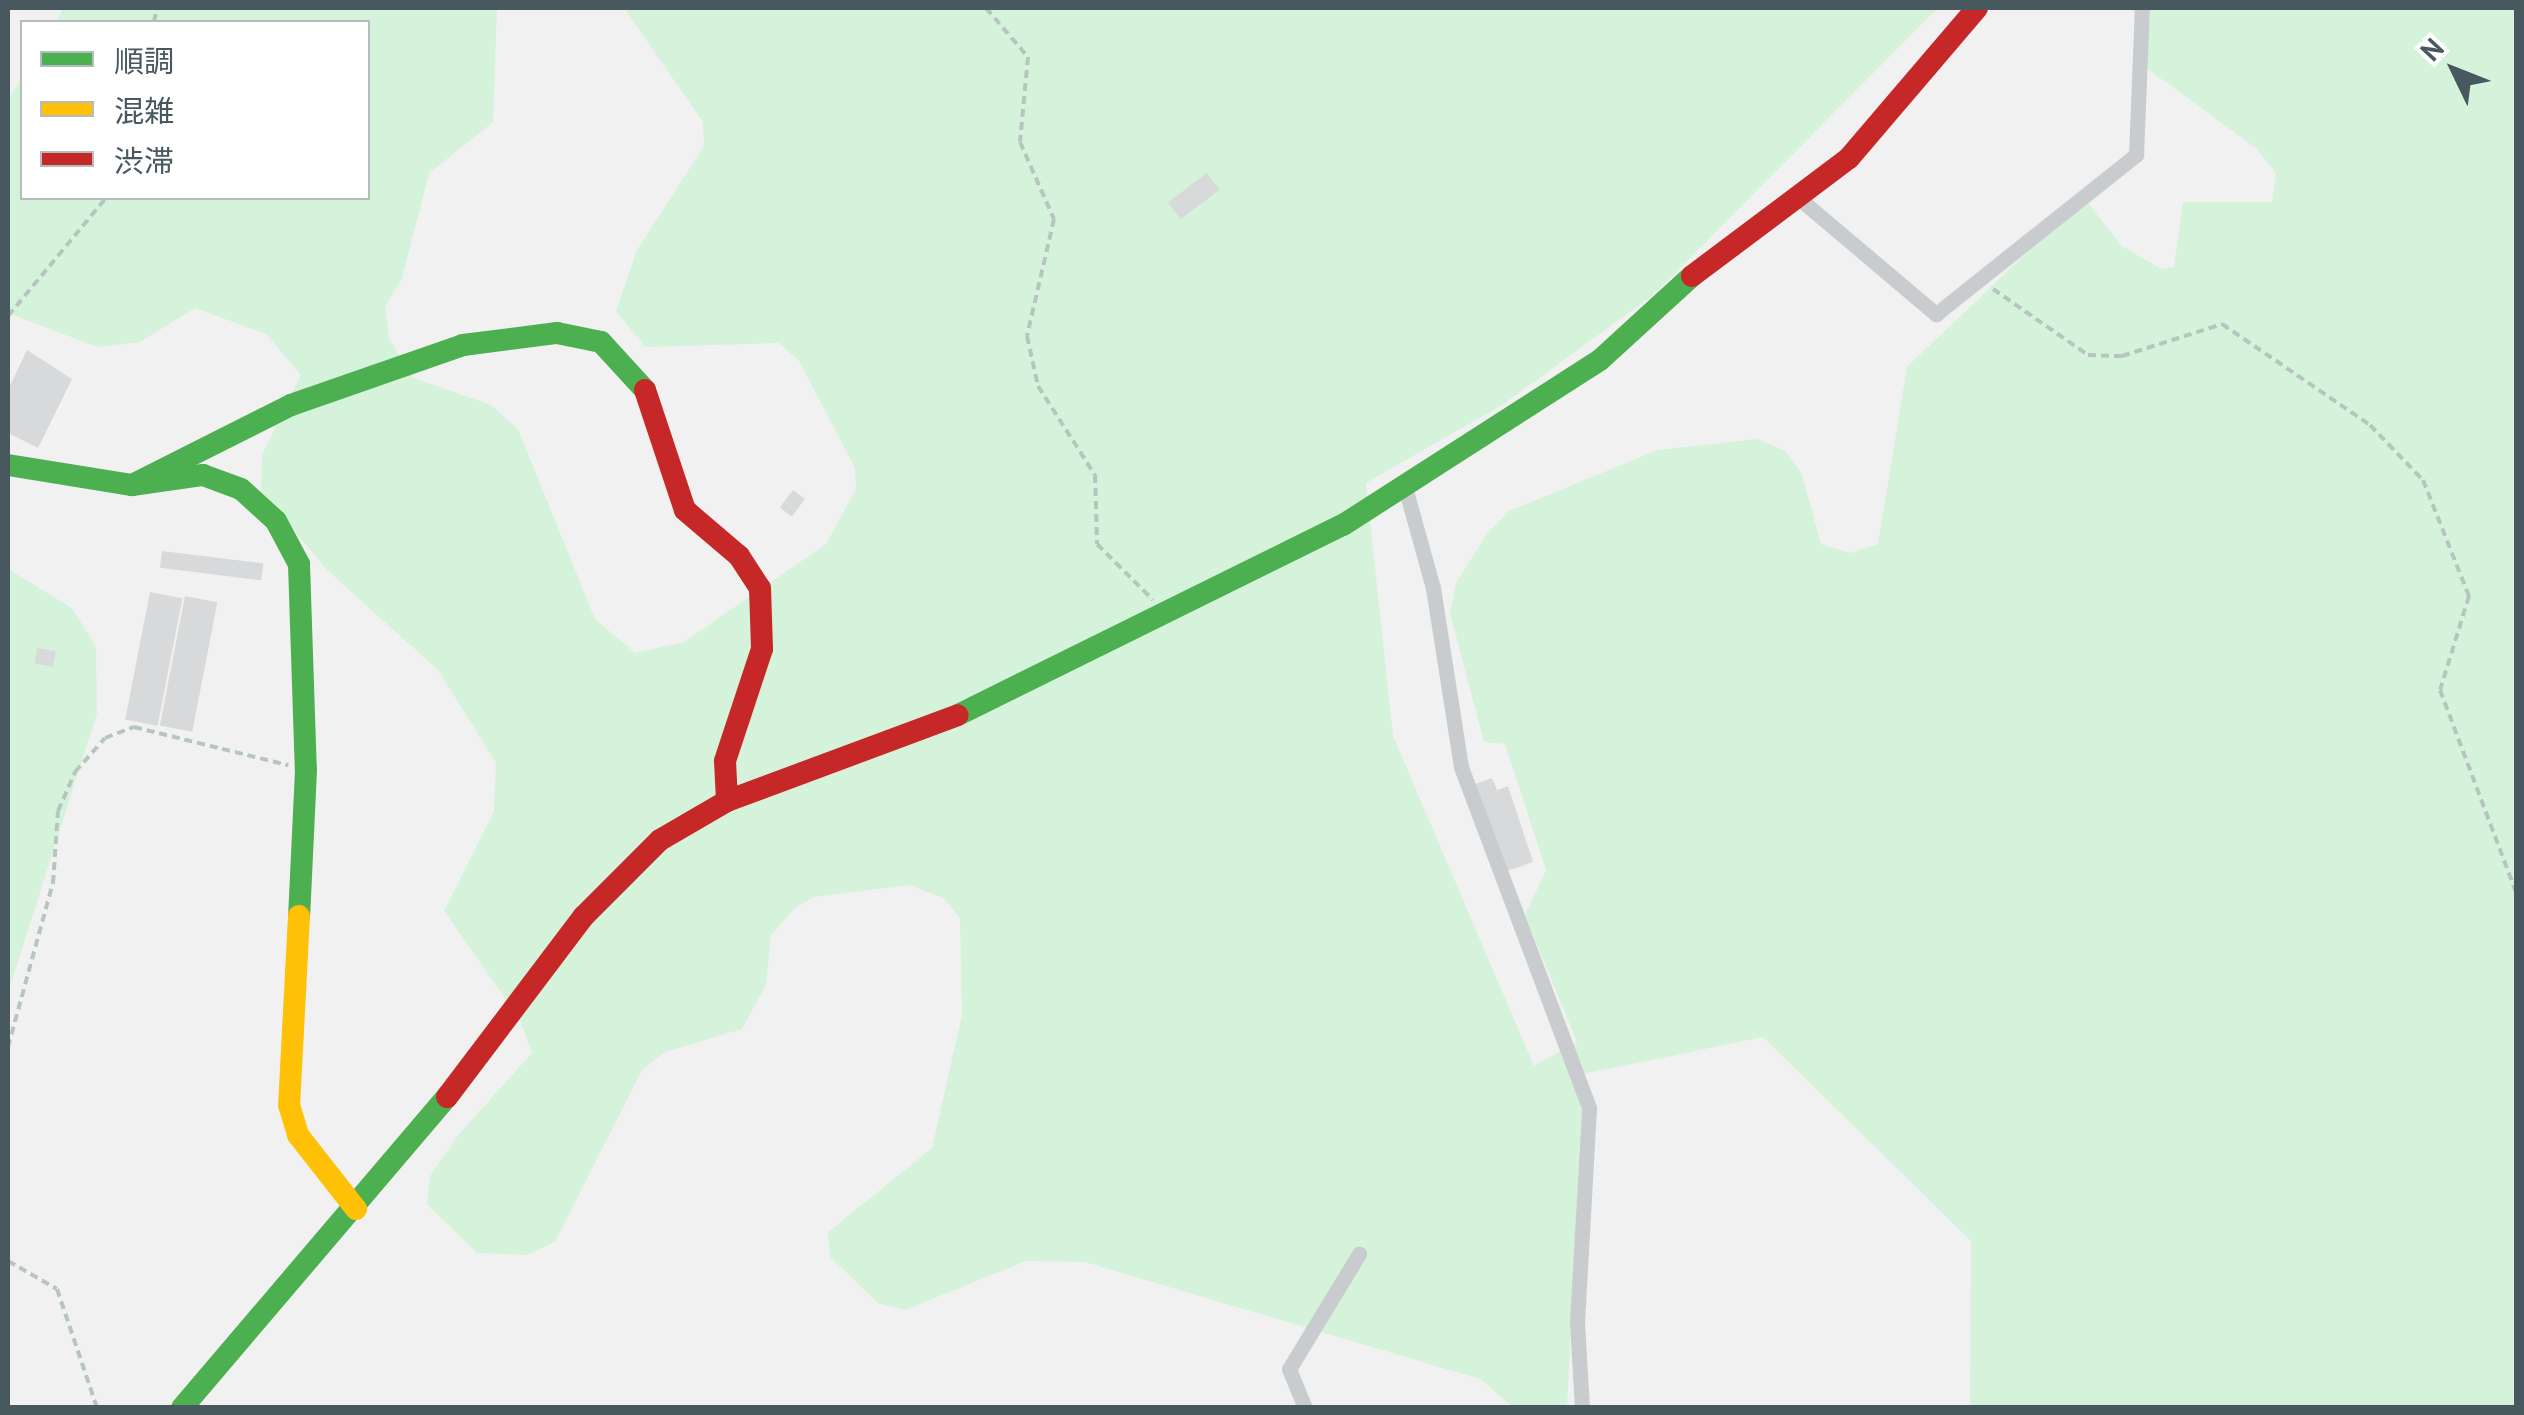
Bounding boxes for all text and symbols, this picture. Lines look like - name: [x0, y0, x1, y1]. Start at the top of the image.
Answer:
- legend: [20, 20, 370, 200]
- north arrow: [2404, 20, 2504, 120]
- text: N: [2412, 30, 2452, 69]
- text: 順調: [114, 41, 174, 80]
- text: 混雑: [114, 91, 174, 130]
- text: 渋滞: [114, 141, 174, 180]

